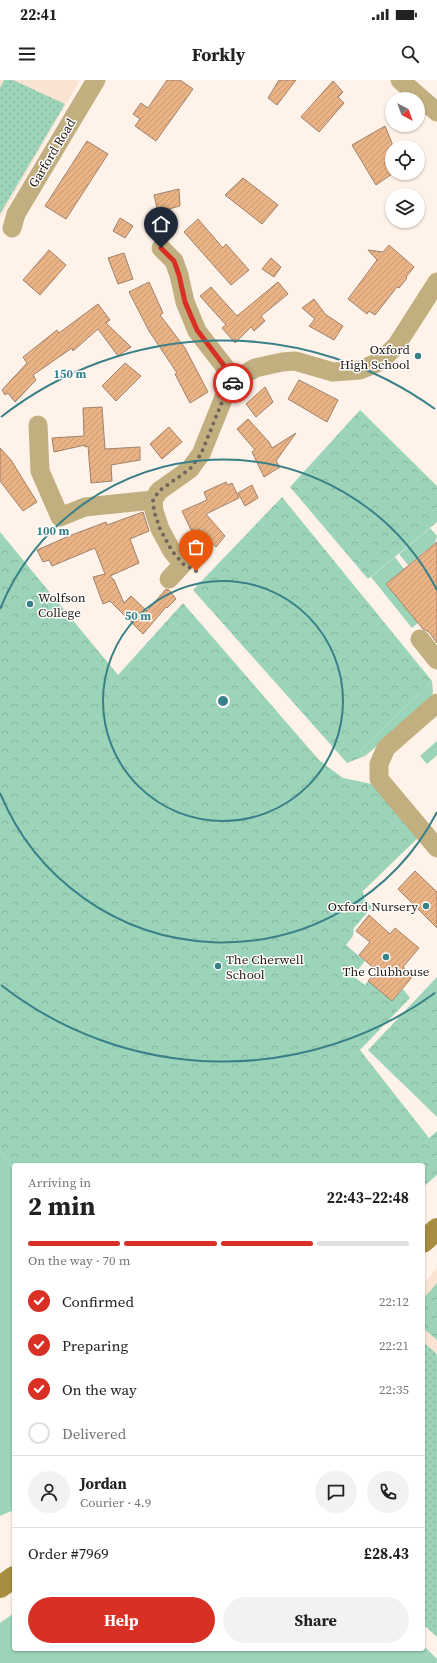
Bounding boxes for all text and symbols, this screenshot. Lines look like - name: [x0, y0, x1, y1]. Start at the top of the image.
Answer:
- text: 22:41: [20, 4, 57, 25]
- text: Forkly: [192, 42, 245, 67]
- icon: menu: [16, 43, 38, 65]
- icon: search: [399, 43, 421, 65]
- north arrow: [385, 92, 425, 132]
- map controls: [385, 92, 425, 228]
- street label: Garford Road: [25, 115, 80, 191]
- button: locate: [385, 140, 425, 180]
- button: layers: [385, 188, 425, 228]
- pin: [144, 207, 178, 248]
- icon: home: [150, 213, 172, 235]
- place label: Oxford High School: [340, 341, 411, 373]
- marker: Oxford High School: [413, 351, 423, 361]
- courier: [213, 363, 253, 403]
- text: 150 m: [54, 366, 87, 382]
- icon: car: [222, 372, 244, 394]
- text: 100 m: [37, 523, 70, 539]
- pin: [179, 530, 213, 571]
- icon: bag: [185, 536, 207, 558]
- place label: Wolfson College: [38, 589, 86, 621]
- marker: Wolfson College: [25, 599, 35, 609]
- text: 50 m: [125, 608, 151, 624]
- centre of rings: [216, 694, 230, 708]
- place label: Oxford Nursery: [328, 898, 418, 915]
- marker: Oxford Nursery: [421, 901, 431, 911]
- place label: The Cherwell School: [226, 951, 304, 983]
- marker: The Clubhouse: [381, 952, 391, 962]
- marker: The Cherwell School: [213, 961, 223, 971]
- place label: The Clubhouse: [343, 963, 430, 980]
- text: Arriving in: [28, 1174, 91, 1191]
- text: 22:43–22:48: [327, 1187, 409, 1208]
- text: 2 min: [28, 1188, 95, 1224]
- text: On the way · 70 m: [28, 1252, 130, 1269]
- icon: check: [28, 1290, 50, 1312]
- text: Confirmed: [62, 1291, 134, 1312]
- text: 22:12: [379, 1293, 409, 1310]
- icon: check: [28, 1334, 50, 1356]
- text: Preparing: [62, 1335, 128, 1356]
- text: 22:21: [379, 1337, 409, 1354]
- icon: check: [28, 1378, 50, 1400]
- text: On the way: [62, 1379, 137, 1400]
- text: 22:35: [379, 1381, 409, 1398]
- text: Delivered: [62, 1423, 126, 1444]
- button: person: [28, 1471, 70, 1513]
- button: chat: [315, 1471, 357, 1513]
- button: phone: [367, 1471, 409, 1513]
- text: Jordan: [80, 1473, 127, 1494]
- text: Courier · 4.9: [80, 1494, 151, 1511]
- text: Order #7969: [28, 1543, 109, 1564]
- text: £28.43: [364, 1543, 409, 1564]
- button: Help: [28, 1597, 215, 1643]
- button: Share: [223, 1597, 409, 1643]

